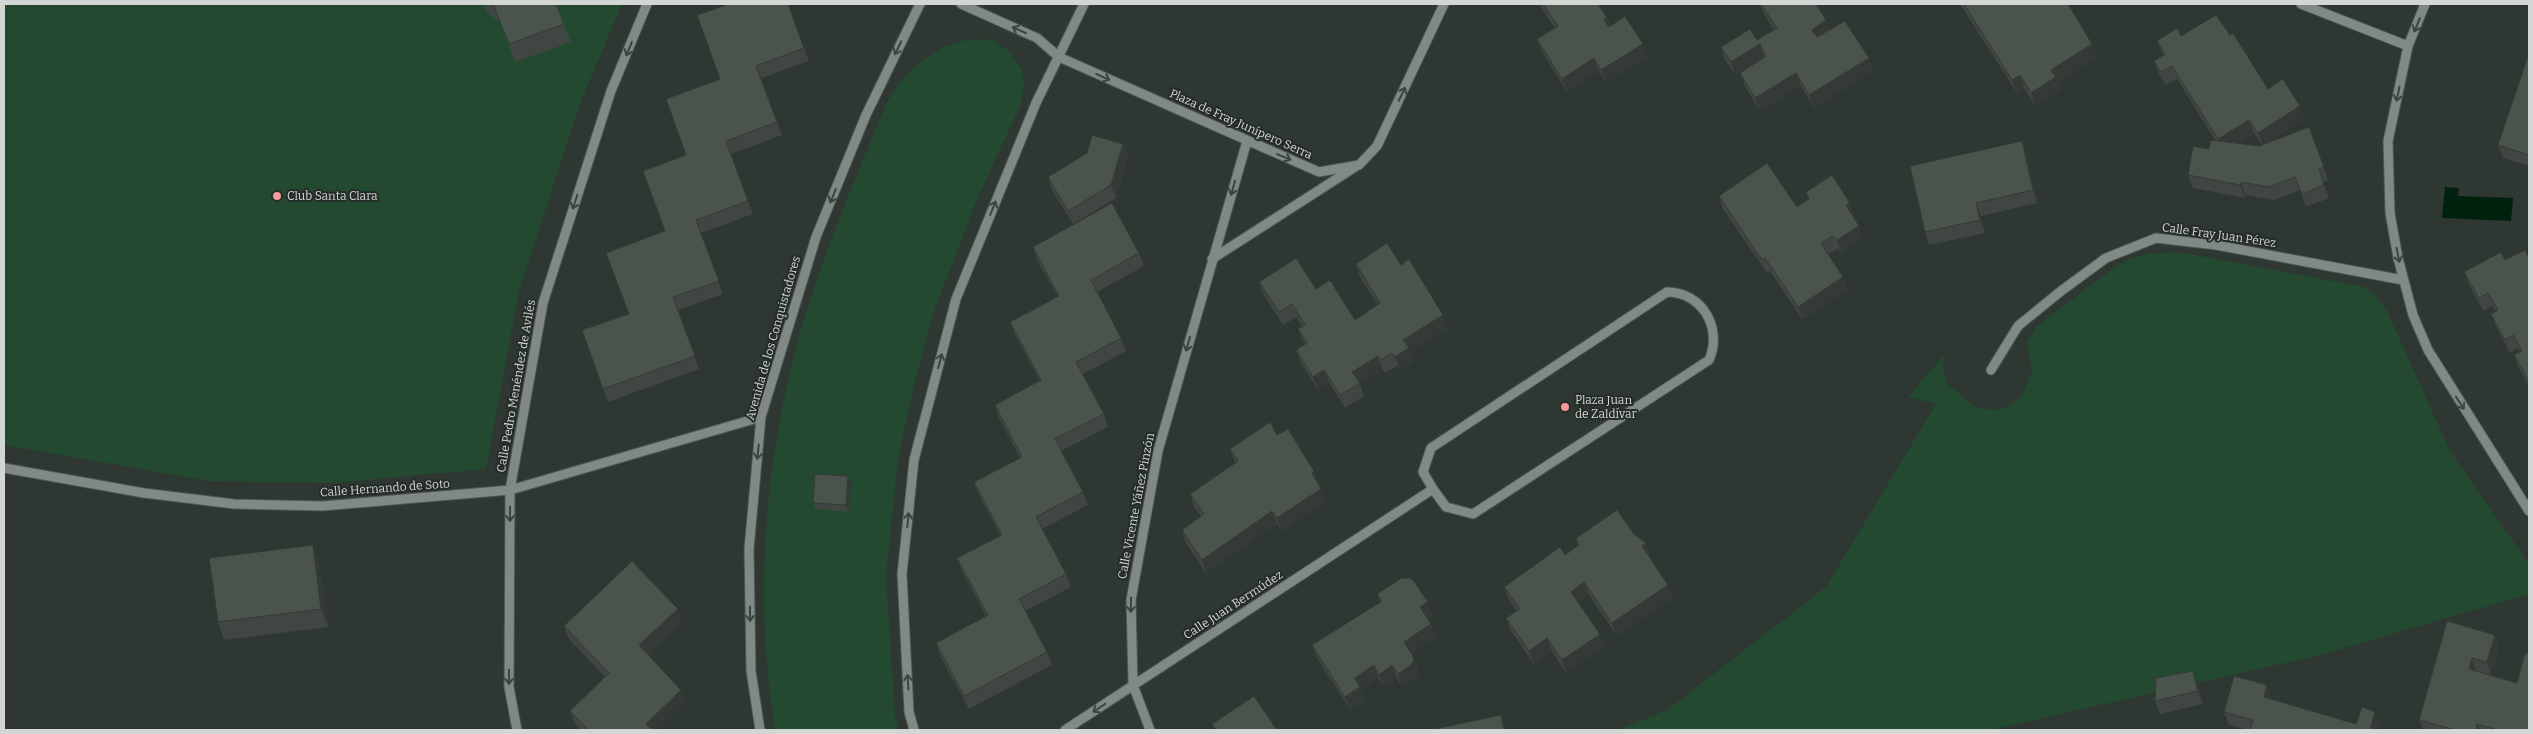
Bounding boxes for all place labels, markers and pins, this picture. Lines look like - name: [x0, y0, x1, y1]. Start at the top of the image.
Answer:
- place label: Club Santa Clara: [287, 189, 378, 203]
- marker: Club Santa Clara: [271, 190, 283, 202]
- place label: Plaza Juan de Zaldívar: [1575, 393, 1638, 421]
- marker: Plaza Juan de Zaldívar: [1559, 401, 1571, 413]

